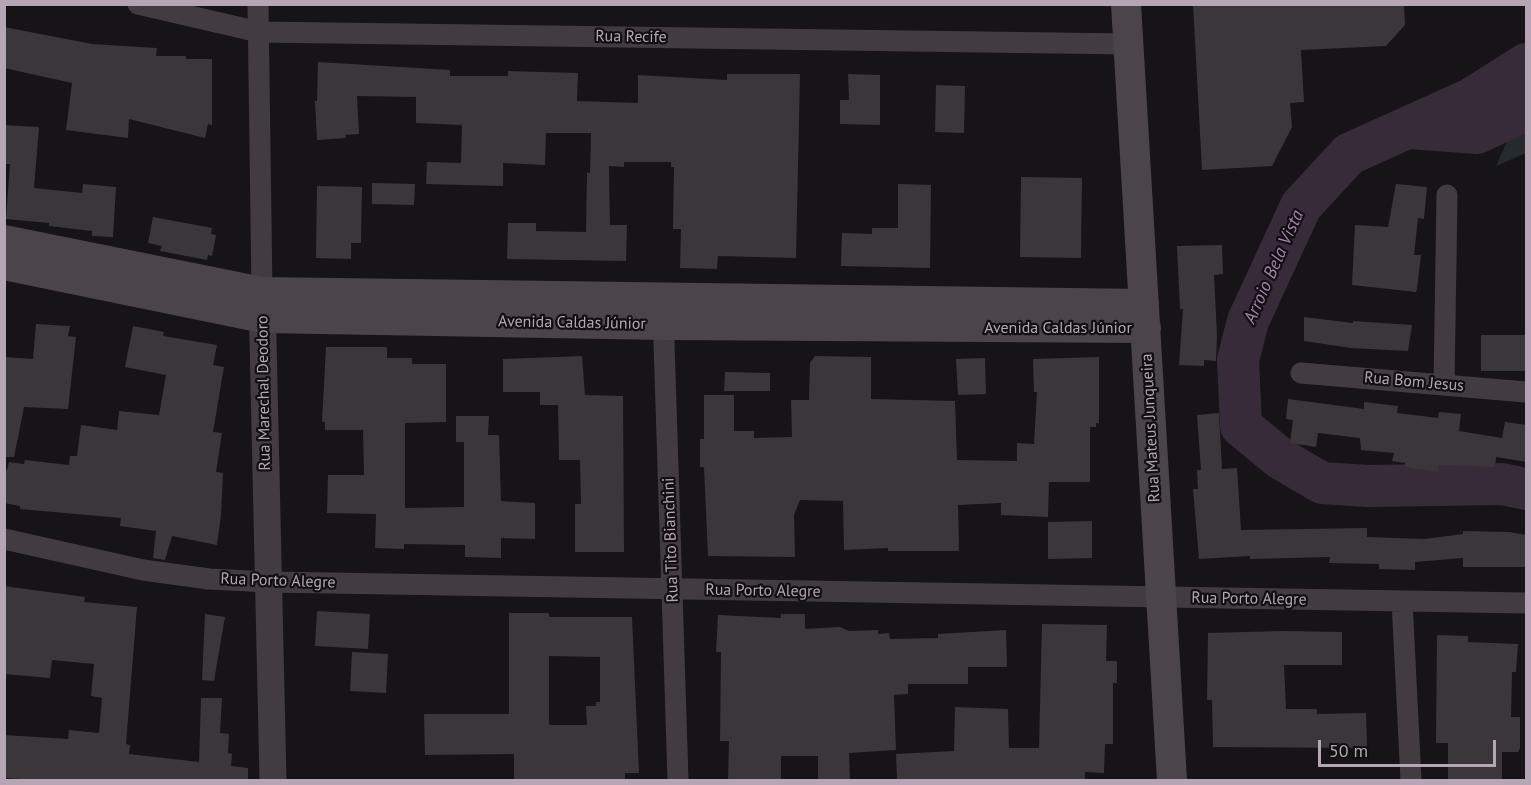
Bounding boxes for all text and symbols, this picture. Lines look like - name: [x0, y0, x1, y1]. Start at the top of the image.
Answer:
- street label: Rua Recife: [595, 27, 667, 47]
- water label: Arroio Bela Vista: [1239, 207, 1309, 327]
- street label: Avenida Caldas Júnior: [498, 312, 646, 334]
- street label: Rua Marechal Deodoro: [253, 315, 275, 471]
- street label: Avenida Caldas Júnior: [984, 318, 1132, 338]
- street label: Rua Mateus Junqueira: [1138, 353, 1164, 503]
- street label: Rua Bom Jesus: [1363, 368, 1465, 396]
- street label: Rua Tito Bianchini: [659, 477, 683, 603]
- street label: Rua Porto Alegre: [220, 569, 336, 593]
- street label: Rua Porto Alegre: [705, 580, 821, 602]
- street label: Rua Porto Alegre: [1191, 588, 1307, 610]
- scale bar: [1321, 728, 1500, 766]
- text: 50 m: [1329, 739, 1368, 762]

